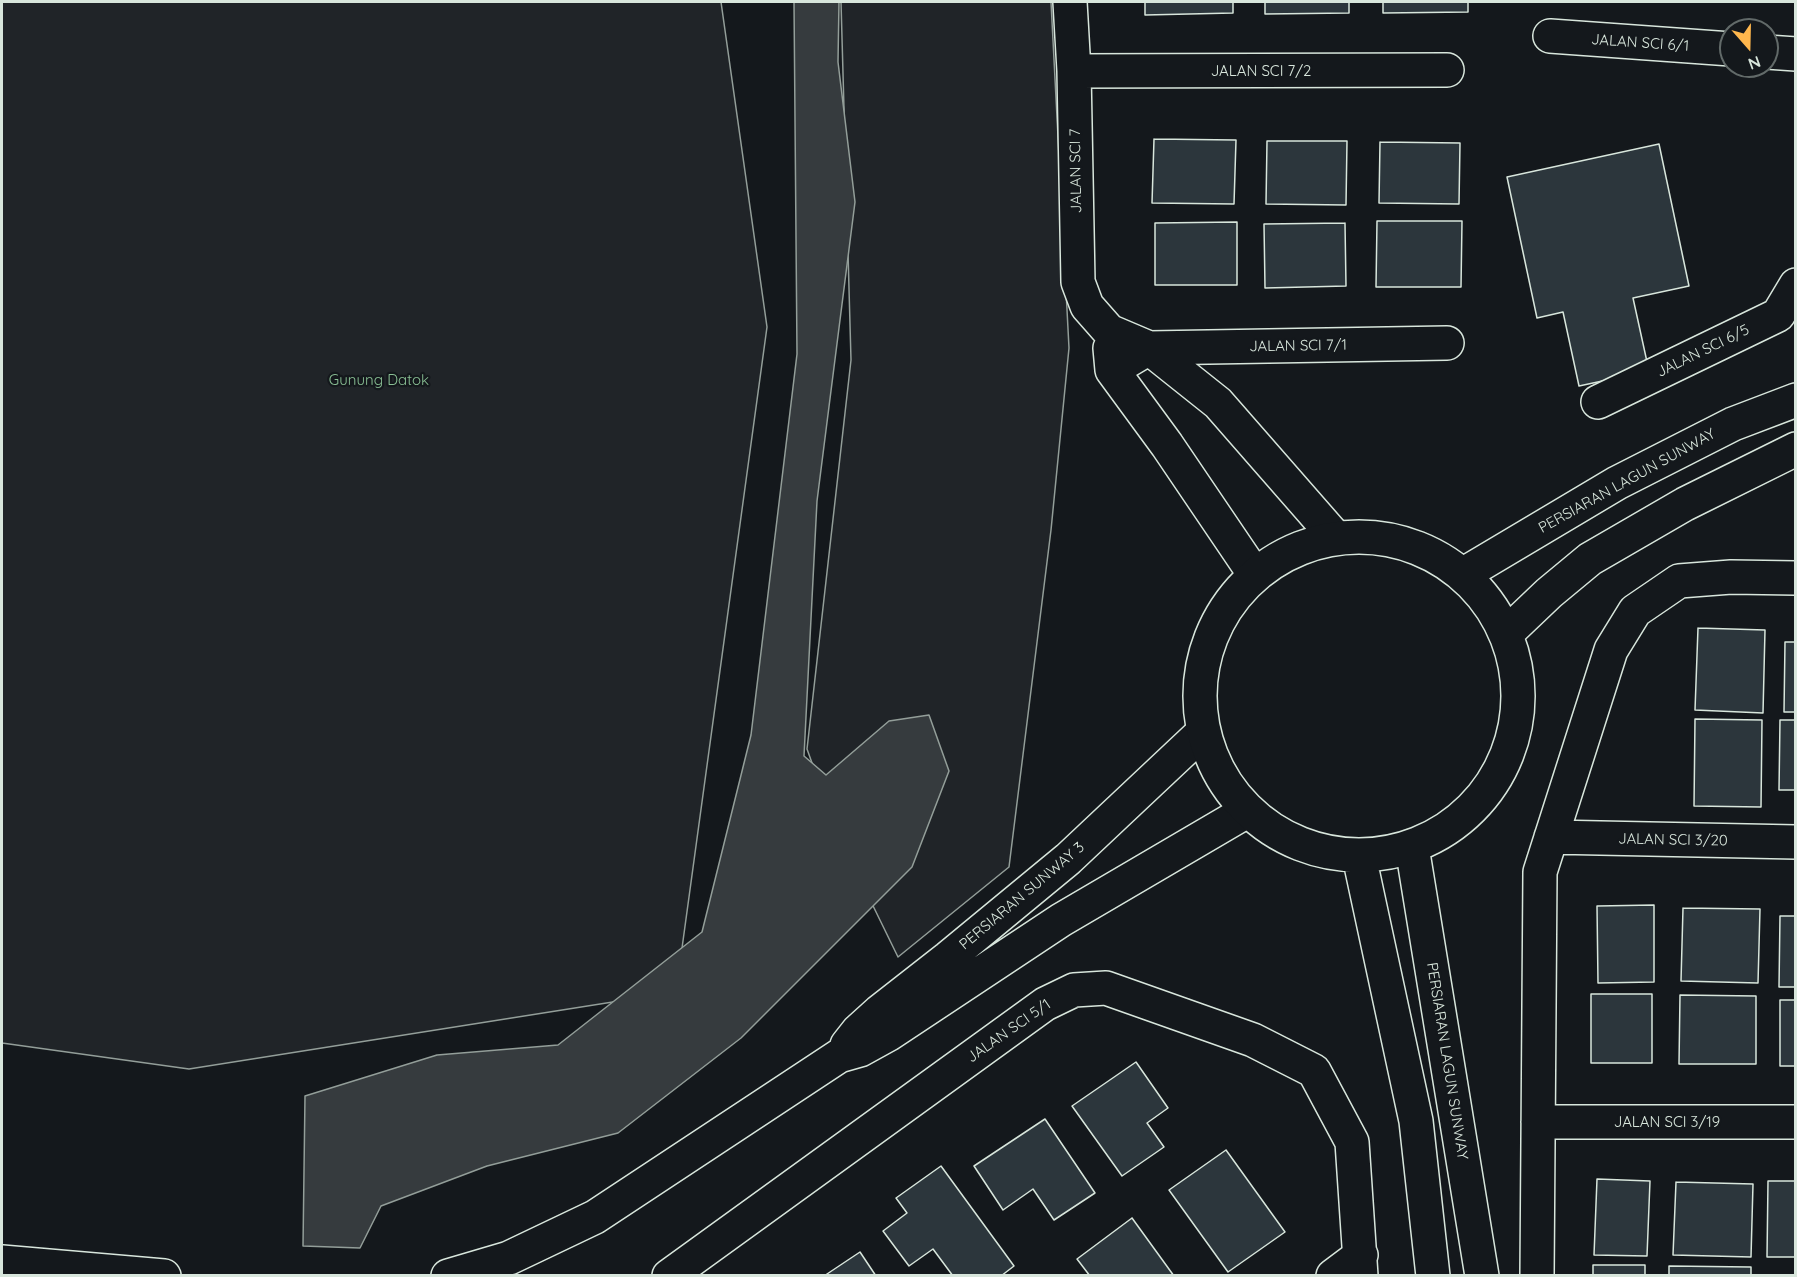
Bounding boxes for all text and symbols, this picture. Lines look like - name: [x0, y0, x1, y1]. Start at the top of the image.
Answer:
- north arrow: [1719, 18, 1779, 78]
- street label: JALAN SCI 6/1: [1590, 31, 1690, 55]
- text: N: [1746, 52, 1763, 74]
- street label: JALAN SCI 7/2: [1211, 62, 1311, 80]
- street label: JALAN SCI 7: [1066, 129, 1086, 213]
- street label: JALAN SCI 6/5: [1654, 321, 1752, 381]
- street label: JALAN SCI 7/1: [1249, 336, 1347, 356]
- park label: Gunung Datok: [329, 371, 429, 389]
- street label: PERSIARAN LAGUN SUNWAY: [1535, 425, 1719, 537]
- street label: JALAN SCI 3/20: [1618, 830, 1728, 850]
- street label: PERSIARAN SUNWAY 3: [956, 838, 1088, 954]
- street label: PERSIARAN LAGUN SUNWAY: [1423, 961, 1471, 1161]
- street label: JALAN SCI 5/1: [964, 995, 1054, 1067]
- street label: JALAN SCI 3/19: [1614, 1113, 1720, 1131]

